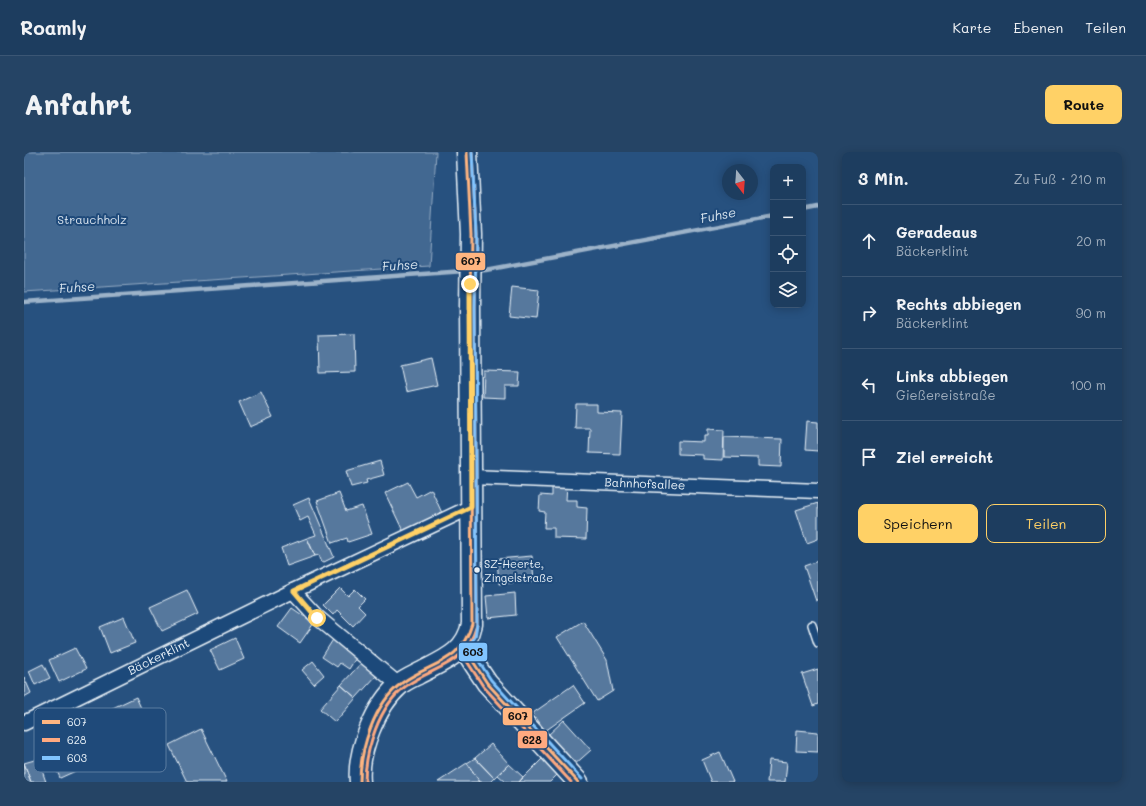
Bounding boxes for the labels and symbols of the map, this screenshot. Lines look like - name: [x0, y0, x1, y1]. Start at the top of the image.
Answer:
- north arrow: [722, 164, 758, 200]
- water label: Fuhse: [699, 203, 737, 226]
- park label: Strauchholz: [57, 211, 127, 227]
- line badge: 607: [455, 252, 486, 271]
- text: 607: [461, 253, 481, 268]
- water label: Fuhse: [381, 255, 419, 274]
- route end: [461, 275, 479, 293]
- water label: Fuhse: [58, 277, 96, 296]
- street label: Bahnhofsallee: [604, 473, 686, 493]
- place label: SZ-Heerte, Zingelstraße: [484, 556, 553, 585]
- marker: SZ-Heerte, Zingelstraße: [472, 565, 482, 575]
- route start: [308, 609, 326, 627]
- street label: Bäckerklint: [125, 634, 192, 678]
- line badge: 603: [458, 642, 488, 662]
- text: 603: [463, 644, 484, 659]
- line badge: 607: [502, 707, 533, 726]
- legend: [34, 708, 166, 772]
- text: 607: [508, 708, 528, 723]
- text: 607: [67, 714, 87, 729]
- line badge: 628: [517, 730, 548, 749]
- text: 628: [67, 732, 87, 747]
- text: 628: [522, 732, 542, 747]
- text: 603: [67, 750, 87, 765]

